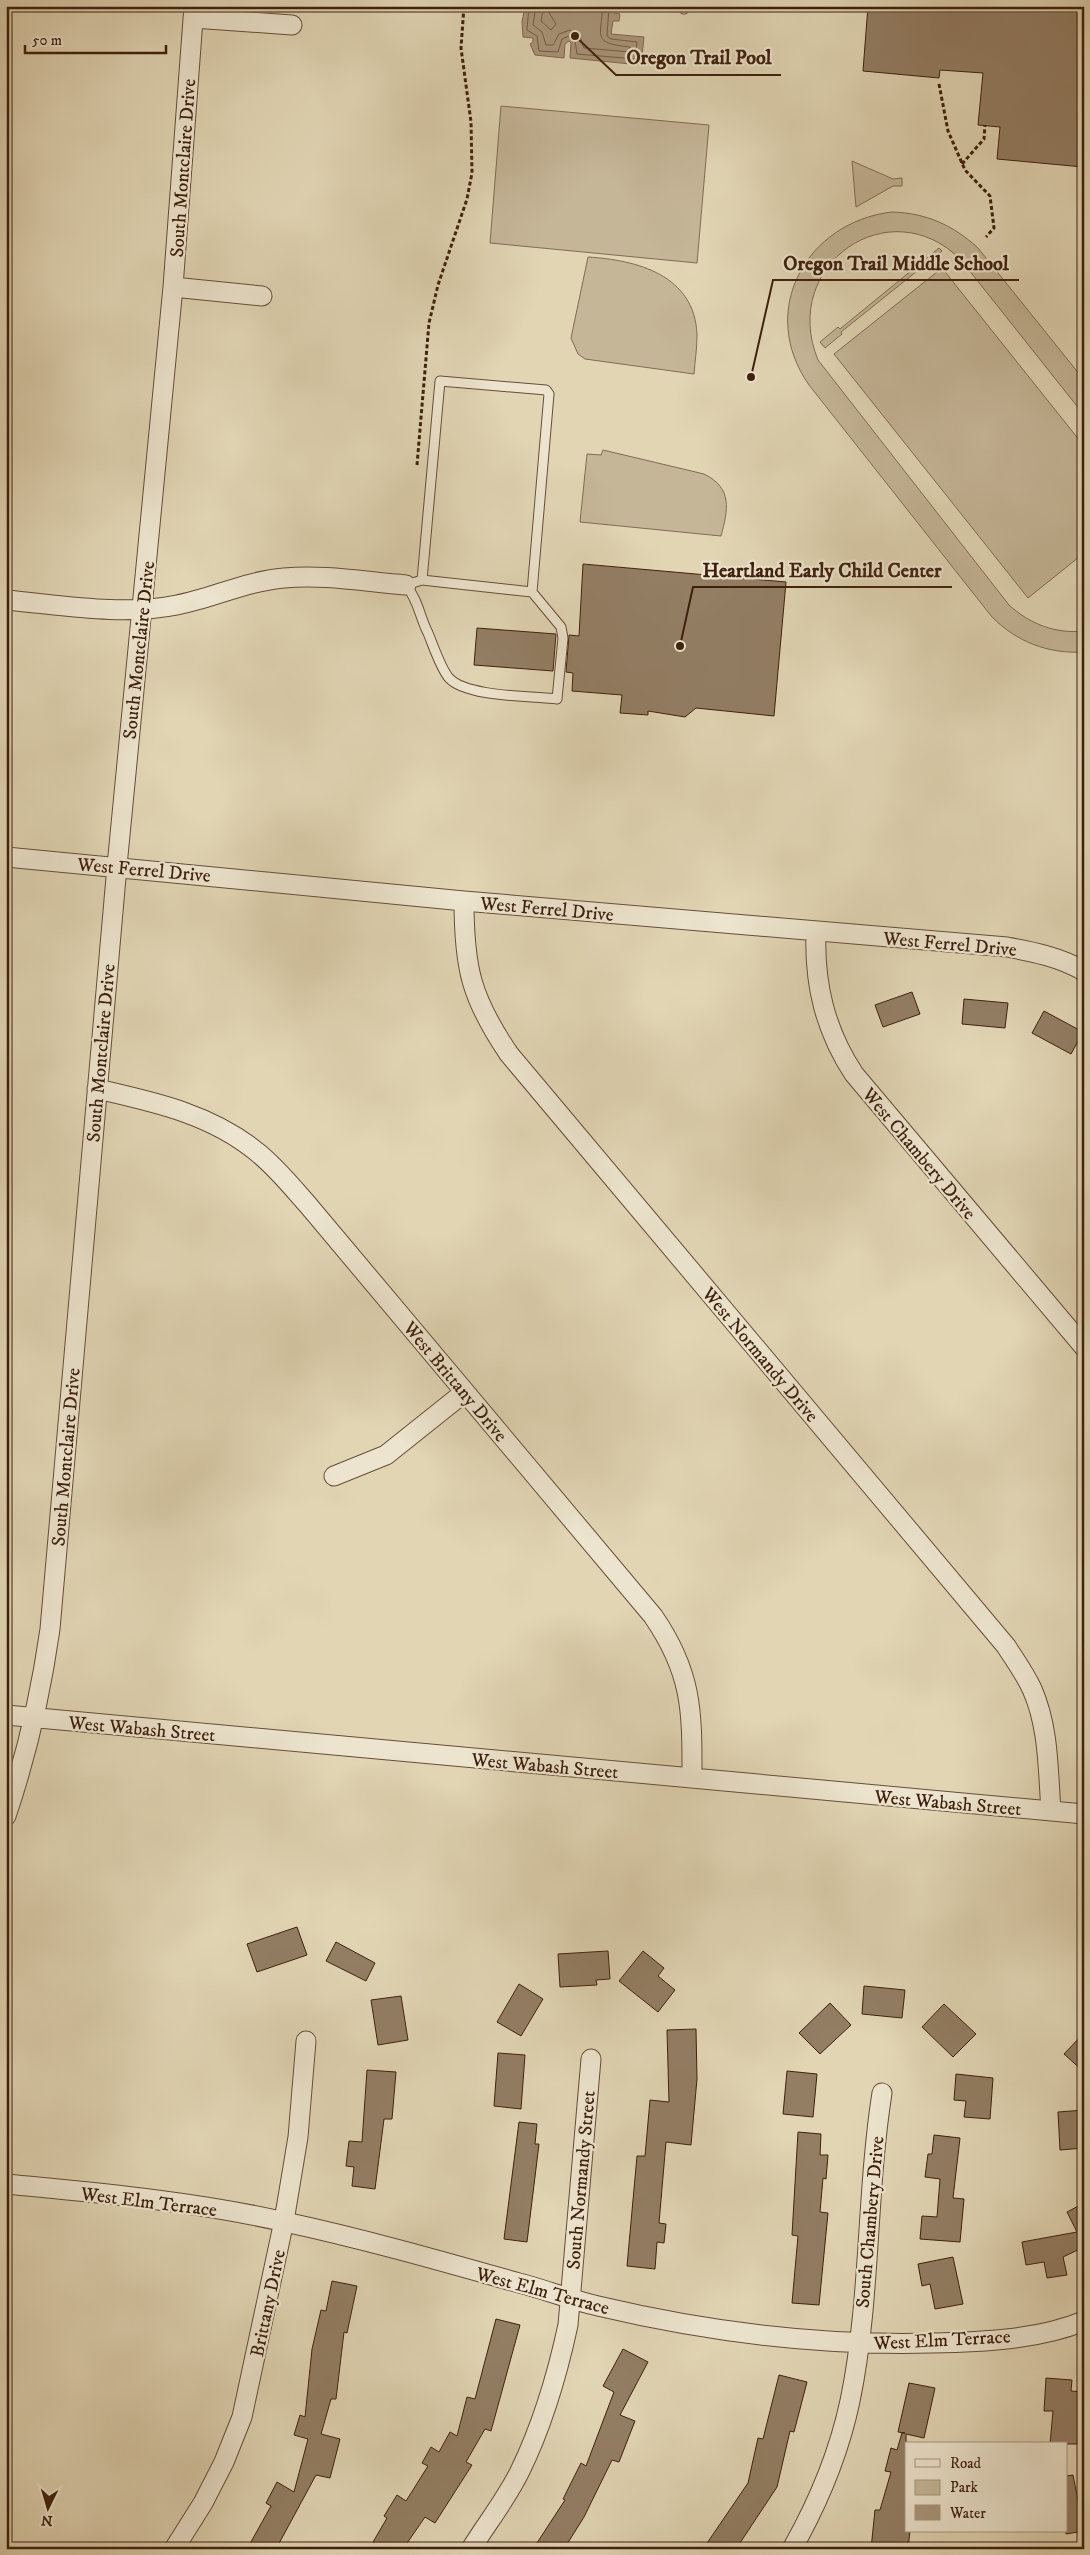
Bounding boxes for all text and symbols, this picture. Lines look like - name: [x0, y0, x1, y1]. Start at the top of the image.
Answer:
- scale bar: [25, 22, 166, 54]
- text: 50 m: [32, 31, 62, 50]
- callout: Oregon Trail Pool: [616, 40, 781, 75]
- text: Oregon Trail Pool: [626, 46, 773, 71]
- street label: South Montclaire Drive: [166, 78, 201, 258]
- callout: Oregon Trail Middle School: [773, 245, 1019, 280]
- text: Oregon Trail Middle School: [783, 252, 1010, 277]
- callout: Heartland Early Child Center: [693, 552, 952, 587]
- text: Heartland Early Child Center: [702, 559, 942, 584]
- street label: South Montclaire Drive: [119, 560, 160, 740]
- street label: West Ferrel Drive: [75, 853, 212, 888]
- street label: West Ferrel Drive: [478, 892, 615, 927]
- street label: West Ferrel Drive: [881, 927, 1018, 962]
- street label: South Montclaire Drive: [82, 963, 121, 1143]
- street label: West Chambery Drive: [856, 1083, 981, 1225]
- street label: West Normandy Drive: [696, 1282, 823, 1427]
- street label: West Brittany Drive: [397, 1316, 512, 1447]
- street label: South Montclaire Drive: [47, 1367, 86, 1547]
- street label: West Wabash Street: [66, 1712, 216, 1747]
- street label: West Wabash Street: [469, 1749, 619, 1784]
- street label: West Wabash Street: [872, 1786, 1022, 1821]
- street label: South Normandy Street: [562, 2090, 601, 2271]
- street label: South Chambery Drive: [852, 2135, 889, 2309]
- street label: West Elm Terrace: [78, 2183, 218, 2222]
- street label: Brittany Drive: [246, 2247, 291, 2359]
- street label: West Elm Terrace: [473, 2262, 612, 2320]
- street label: West Elm Terrace: [872, 2325, 1011, 2356]
- legend: [905, 2442, 1068, 2532]
- text: Road: [950, 2454, 982, 2473]
- text: Park: [950, 2478, 979, 2497]
- north arrow: [22, 2482, 72, 2532]
- text: Water: [949, 2504, 986, 2523]
- text: N: [40, 2510, 53, 2529]

